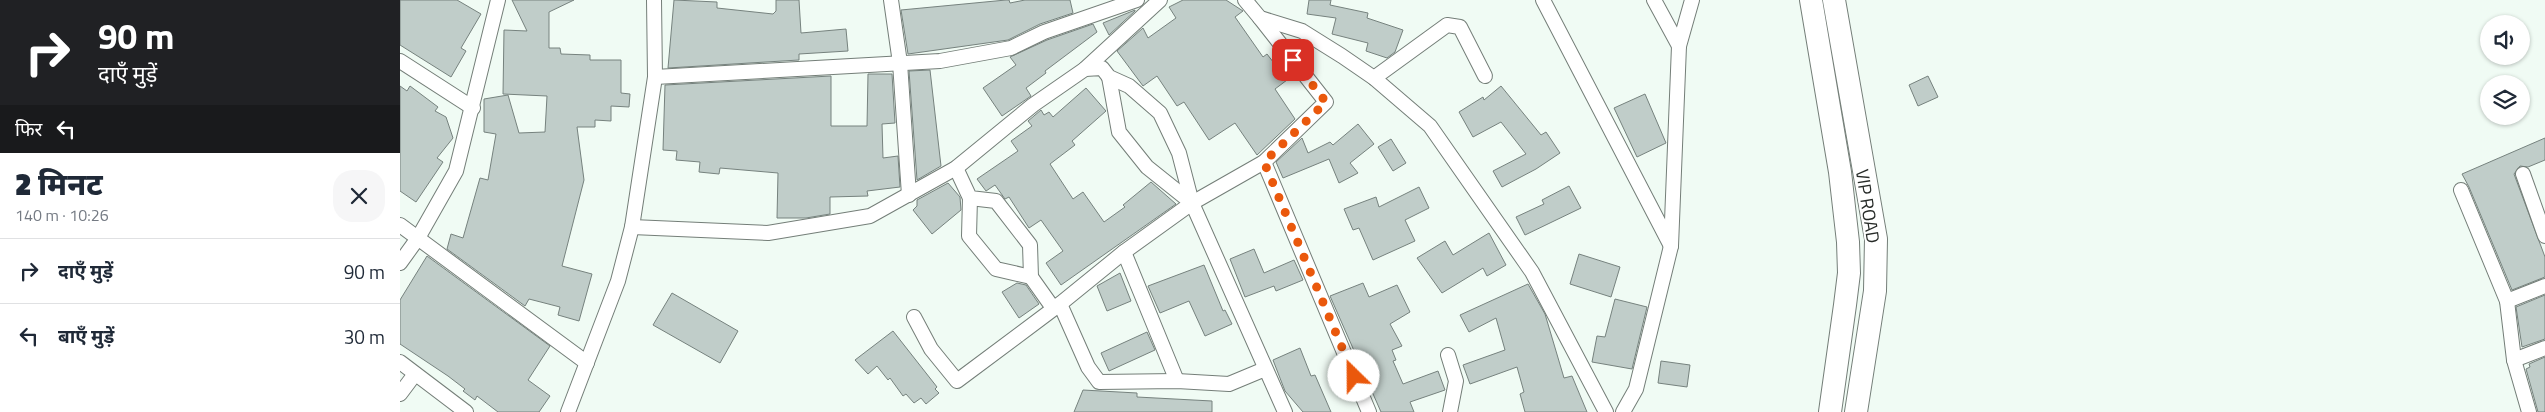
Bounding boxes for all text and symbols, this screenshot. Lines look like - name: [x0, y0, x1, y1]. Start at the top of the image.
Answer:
- text: 90 m: [98, 9, 174, 63]
- map controls: [2480, 15, 2530, 125]
- button: sound: [2480, 15, 2530, 65]
- icon: right: [15, 20, 80, 85]
- pin: [1272, 39, 1314, 81]
- icon: arrive: [1279, 46, 1307, 74]
- text: दाएँ मुड़ें: [98, 57, 157, 91]
- button: layers: [2480, 75, 2530, 125]
- text: फिर: [15, 114, 42, 143]
- icon: left: [52, 115, 80, 143]
- text: 2 मिनट: [15, 161, 103, 207]
- street label: VIP ROAD: [1849, 167, 1887, 245]
- button: close: [333, 170, 385, 222]
- text: 140 m · 10:26: [15, 203, 109, 227]
- text: दाएँ मुड़ें: [58, 256, 113, 285]
- icon: right: [15, 257, 43, 285]
- text: 90 m: [344, 257, 385, 286]
- text: बाएँ मुड़ें: [58, 321, 114, 350]
- icon: left: [15, 322, 43, 350]
- text: 30 m: [344, 322, 385, 351]
- position arrow: [1327, 349, 1379, 401]

